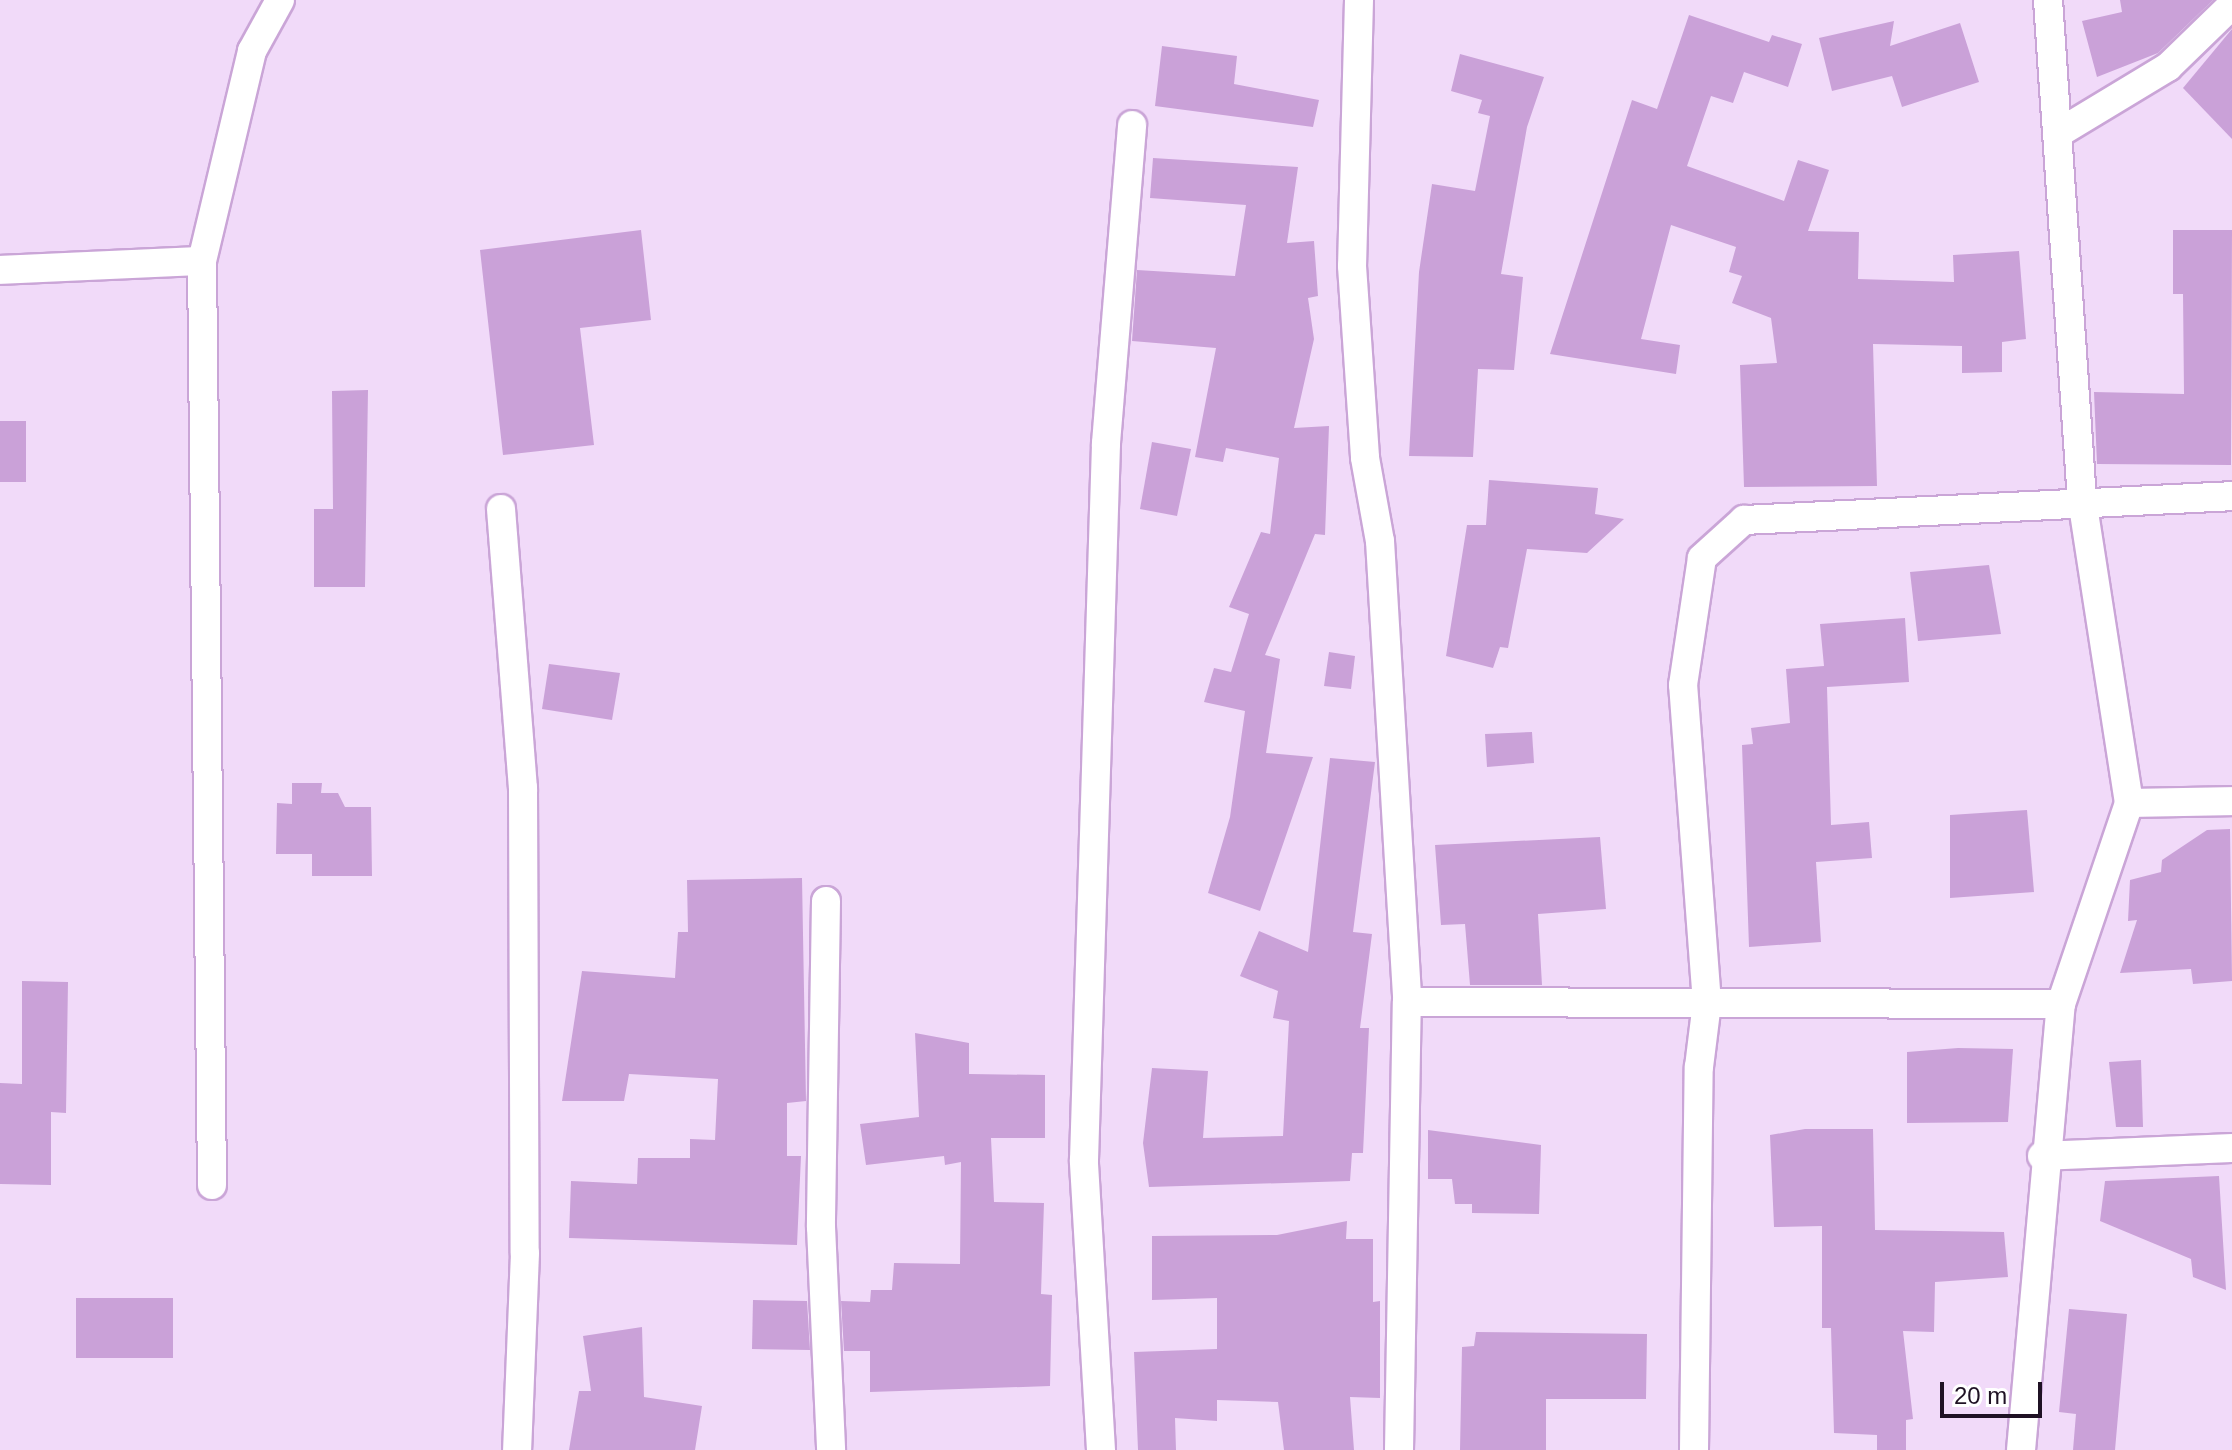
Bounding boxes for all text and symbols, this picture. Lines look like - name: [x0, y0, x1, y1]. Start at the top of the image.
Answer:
- scale bar: [1944, 1366, 2046, 1416]
- text: 20 m: [1954, 1382, 2007, 1409]

